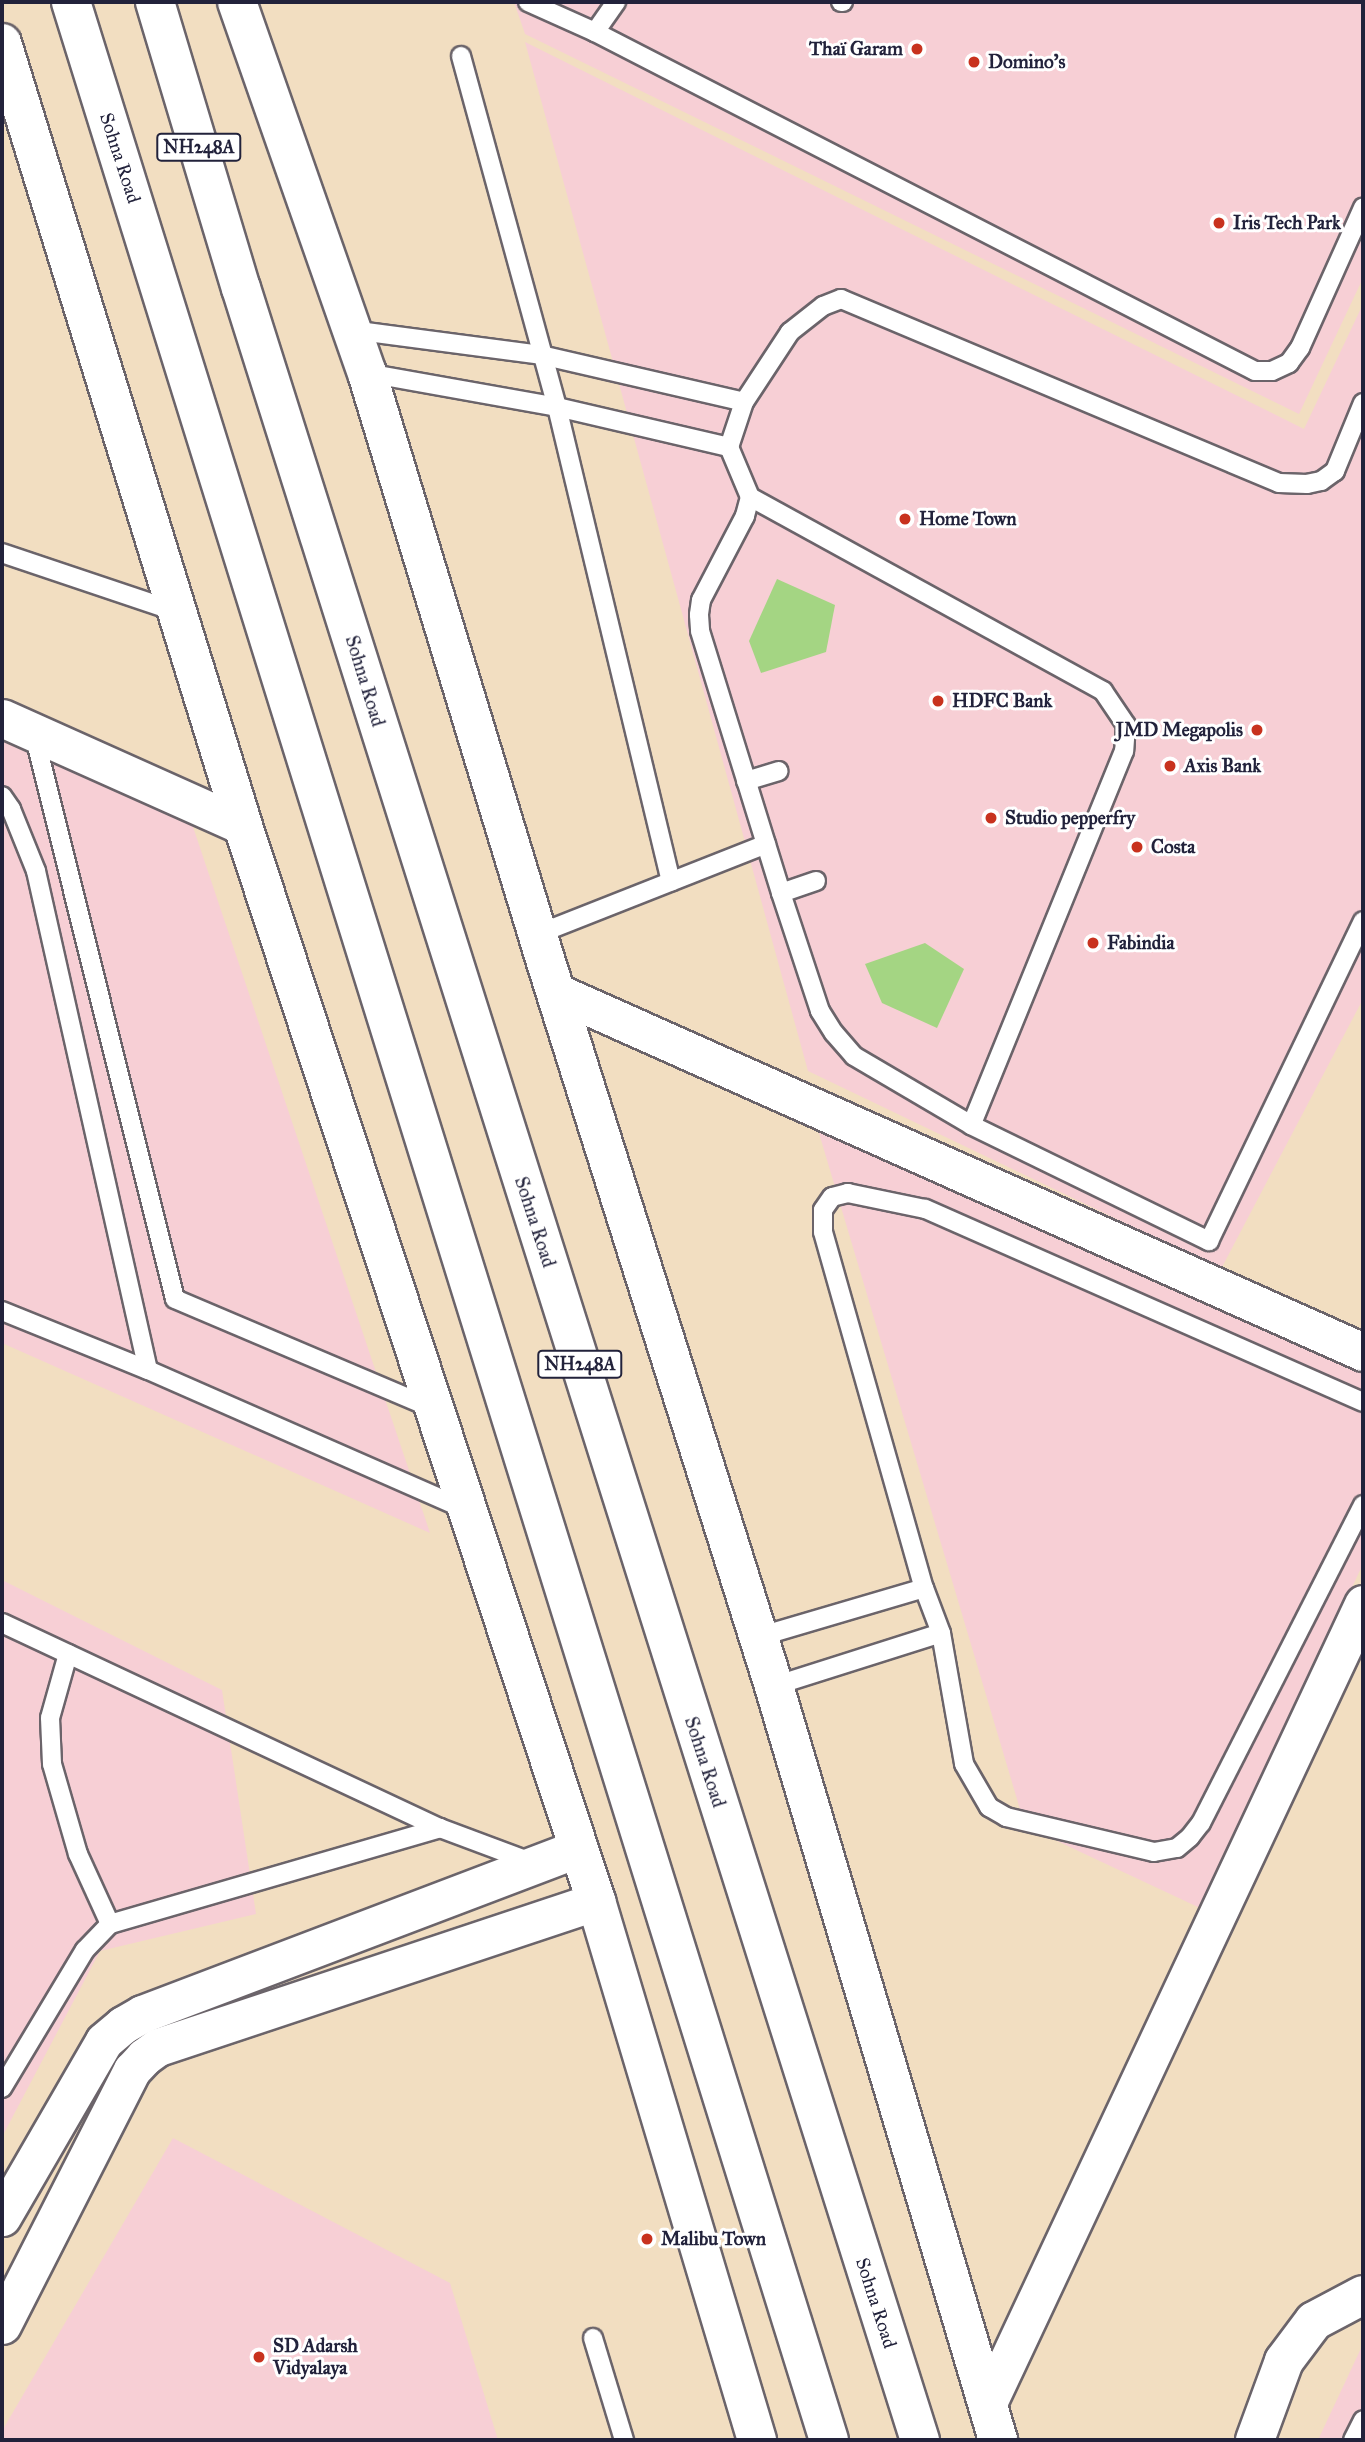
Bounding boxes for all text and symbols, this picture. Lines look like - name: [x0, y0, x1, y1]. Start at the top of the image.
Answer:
- place label: Thaï Garam: [809, 38, 903, 60]
- marker: Thaï Garam: [909, 41, 925, 57]
- place label: Domino's: [988, 51, 1065, 73]
- marker: Domino's: [966, 54, 982, 70]
- street label: Sohna Road: [95, 110, 145, 206]
- road number: NH248A: [155, 132, 243, 162]
- place label: Iris Tech Park: [1233, 212, 1341, 234]
- marker: Iris Tech Park: [1211, 215, 1227, 231]
- place label: Home Town: [919, 508, 1017, 530]
- marker: Home Town: [897, 511, 913, 527]
- street label: Sohna Road: [340, 633, 390, 729]
- place label: HDFC Bank: [952, 690, 1052, 712]
- marker: HDFC Bank: [930, 693, 946, 709]
- place label: JMD Megapolis: [1116, 719, 1243, 741]
- marker: JMD Megapolis: [1249, 722, 1265, 738]
- place label: Axis Bank: [1184, 755, 1261, 777]
- marker: Axis Bank: [1162, 758, 1178, 774]
- place label: Studio pepperfry: [1005, 807, 1135, 829]
- marker: Studio pepperfry: [983, 810, 999, 826]
- place label: Costa: [1151, 836, 1195, 858]
- marker: Costa: [1129, 839, 1145, 855]
- place label: Fabindia: [1107, 932, 1174, 954]
- marker: Fabindia: [1085, 935, 1101, 951]
- street label: Sohna Road: [510, 1174, 560, 1270]
- road number: NH248A: [536, 1350, 624, 1378]
- street label: Sohna Road: [680, 1714, 730, 1810]
- place label: Malibu Town: [661, 2228, 766, 2250]
- marker: Malibu Town: [639, 2231, 655, 2247]
- street label: Sohna Road: [851, 2255, 901, 2351]
- place label: SD Adarsh Vidyalaya: [273, 2335, 358, 2379]
- marker: SD Adarsh Vidyalaya: [251, 2349, 267, 2365]

